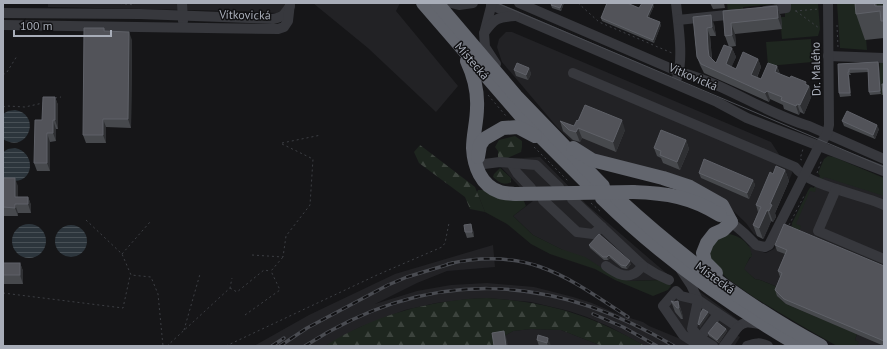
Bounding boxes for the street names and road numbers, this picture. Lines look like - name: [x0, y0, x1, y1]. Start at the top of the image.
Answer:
- street label: Vítkovická: [218, 7, 271, 22]
- street label: Místecká: [452, 39, 493, 83]
- street label: Dr. Malého: [808, 42, 823, 96]
- street label: Vítkovická: [666, 59, 720, 94]
- street label: Místecká: [693, 258, 738, 297]

